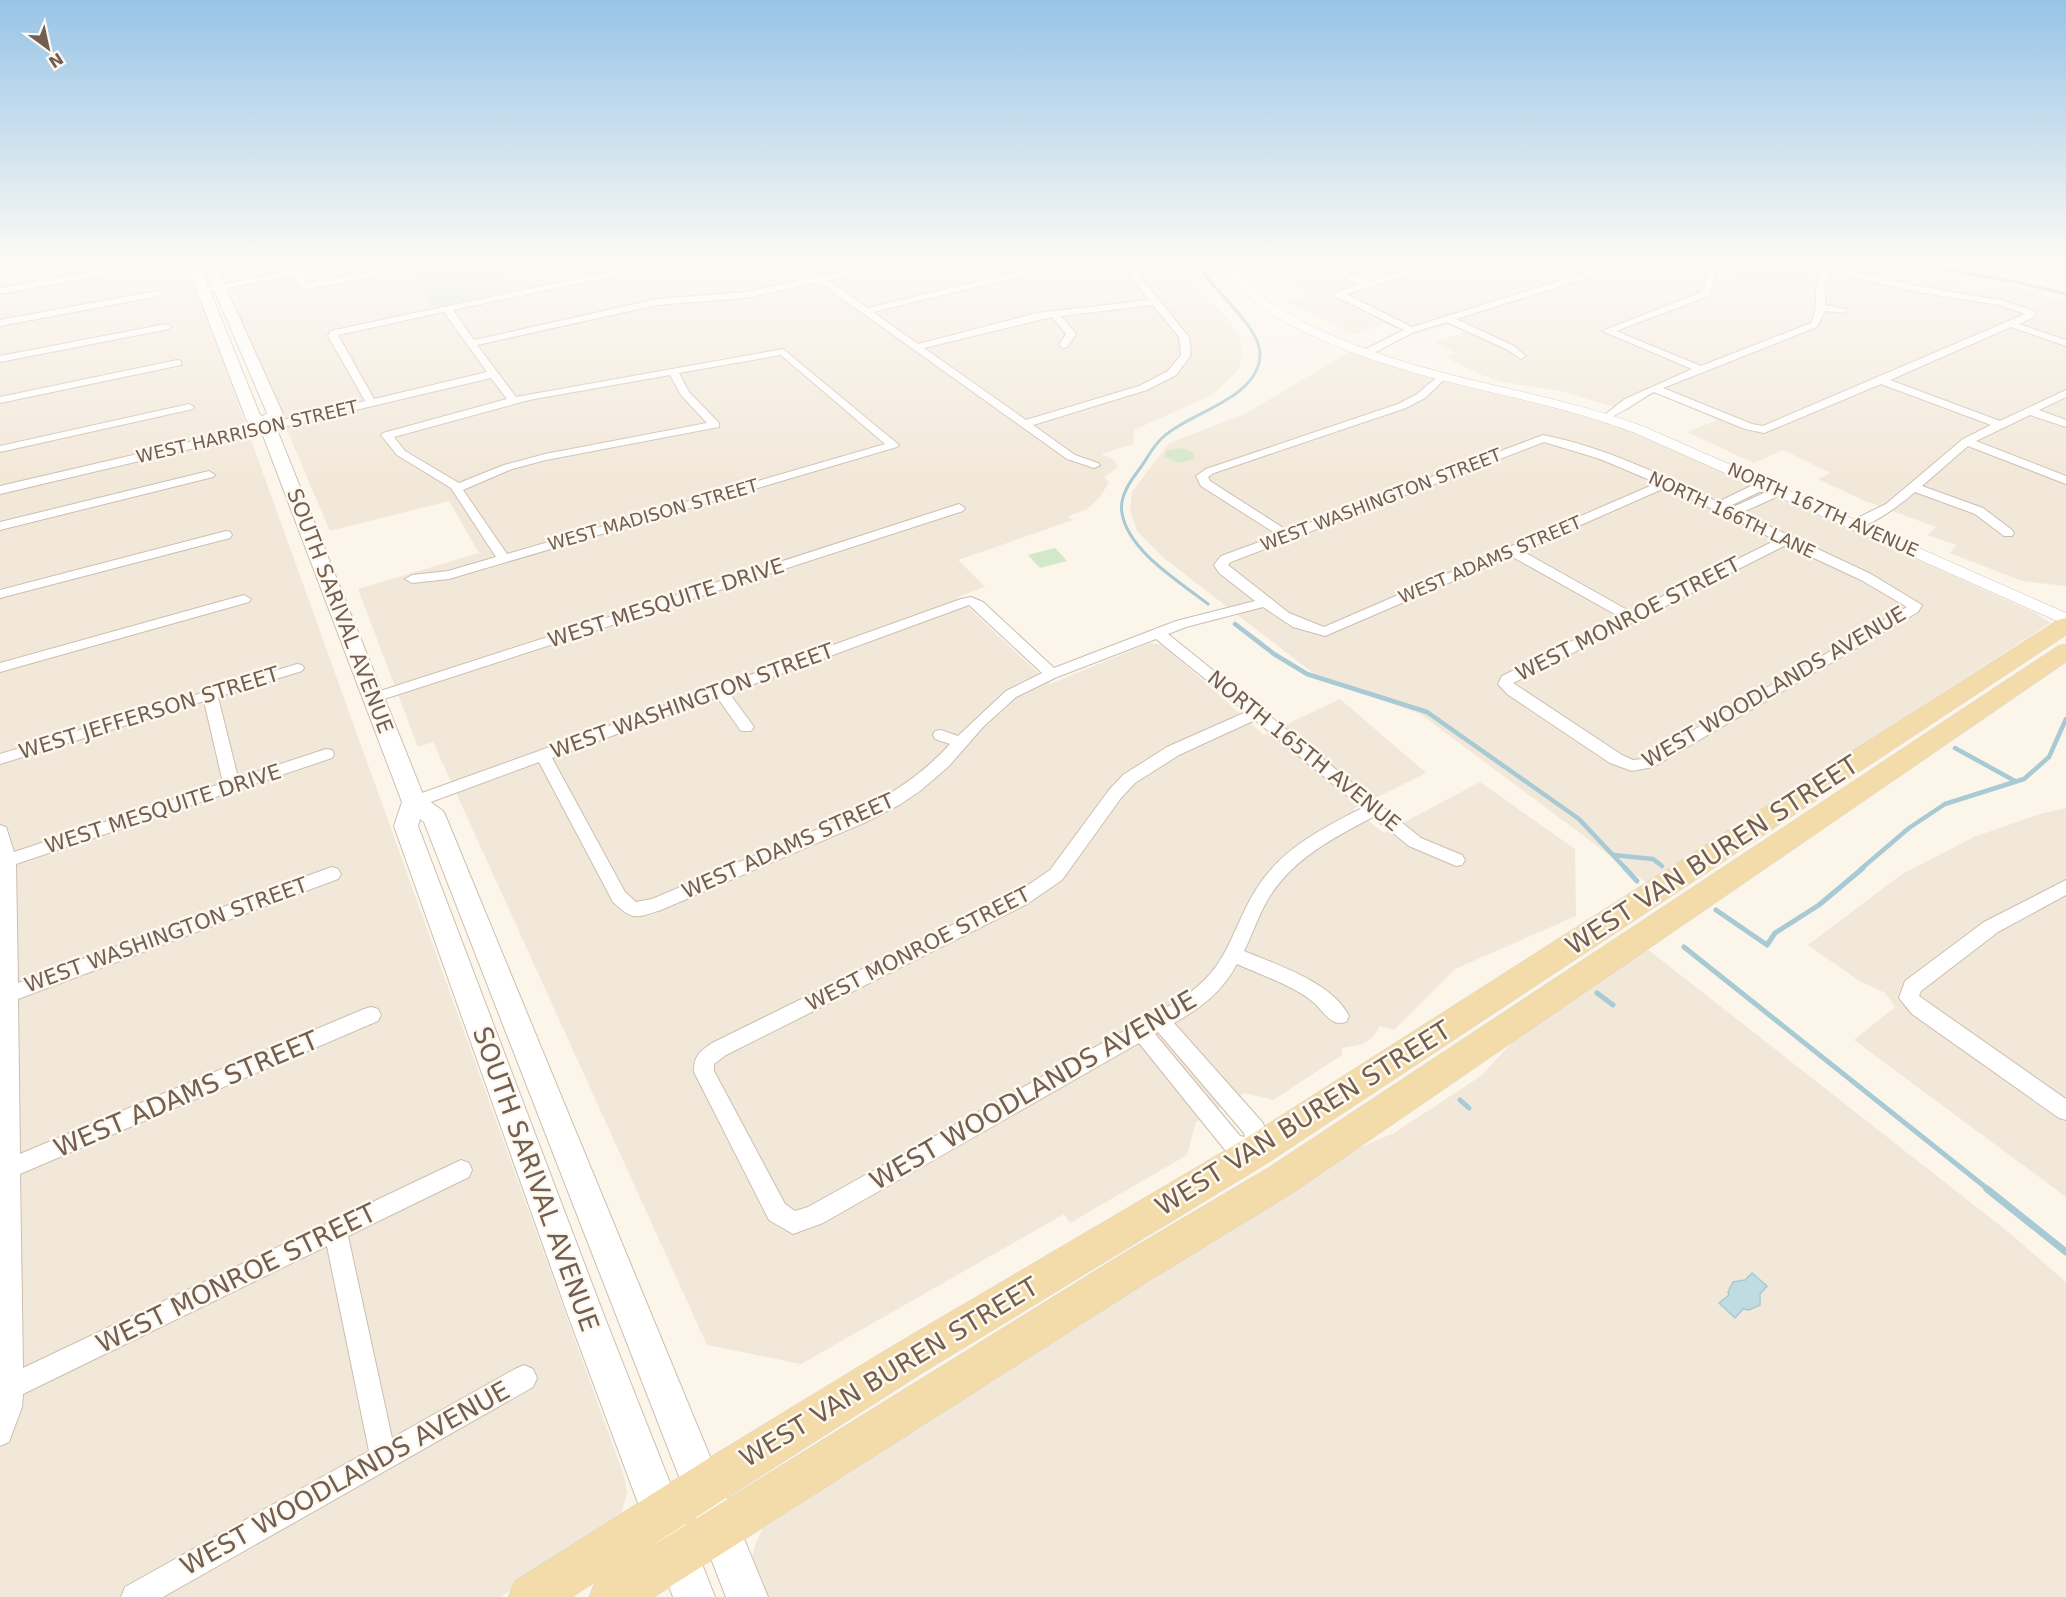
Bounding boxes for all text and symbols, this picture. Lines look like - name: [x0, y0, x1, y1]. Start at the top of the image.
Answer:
- north arrow: [18, 18, 78, 78]
- text: N: [45, 49, 67, 72]
- street label: WEST HARRISON STREET: [134, 396, 361, 467]
- street label: WEST WASHINGTON STREET: [1257, 443, 1505, 555]
- street label: NORTH 167TH AVENUE: [1725, 458, 1922, 561]
- street label: NORTH 166TH LANE: [1646, 467, 1819, 562]
- street label: WEST MADISON STREET: [545, 474, 761, 555]
- street label: SOUTH SARIVAL AVENUE: [282, 485, 398, 737]
- street label: WEST ADAMS STREET: [1395, 511, 1585, 608]
- street label: WEST MONROE STREET: [1512, 552, 1744, 686]
- street label: WEST MESQUITE DRIVE: [545, 553, 787, 653]
- street label: WEST WOODLANDS AVENUE: [1638, 602, 1910, 772]
- street label: WEST WASHINGTON STREET: [547, 638, 837, 763]
- street label: WEST JEFFERSON STREET: [16, 662, 282, 764]
- street label: NORTH 165TH AVENUE: [1203, 666, 1405, 836]
- street label: WEST VAN BUREN STREET: [1560, 749, 1864, 961]
- street label: WEST MESQUITE DRIVE: [42, 759, 284, 859]
- street label: WEST ADAMS STREET: [678, 788, 898, 904]
- street label: WEST WASHINGTON STREET: [21, 872, 311, 997]
- street label: WEST MONROE STREET: [802, 882, 1034, 1016]
- street label: WEST WOODLANDS AVENUE: [865, 984, 1201, 1196]
- street label: WEST VAN BUREN STREET: [1150, 1014, 1456, 1222]
- street label: SOUTH SARIVAL AVENUE: [467, 1023, 605, 1335]
- street label: WEST ADAMS STREET: [49, 1025, 323, 1163]
- street label: WEST MONROE STREET: [91, 1197, 381, 1359]
- street label: WEST VAN BUREN STREET: [734, 1271, 1044, 1473]
- street label: WEST WOODLANDS AVENUE: [175, 1375, 515, 1581]

